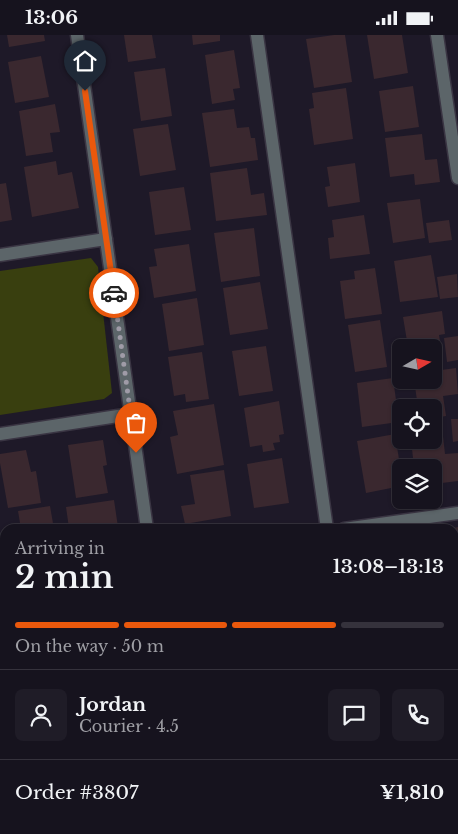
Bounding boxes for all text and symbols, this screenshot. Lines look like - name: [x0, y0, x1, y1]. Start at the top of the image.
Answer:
- text: 13:06: [25, 6, 78, 29]
- pin: [64, 40, 106, 91]
- icon: home: [71, 47, 99, 75]
- courier: [89, 268, 139, 318]
- icon: car: [100, 279, 128, 307]
- north arrow: [392, 339, 442, 389]
- map controls: [392, 339, 442, 509]
- button: locate: [392, 399, 442, 449]
- pin: [115, 402, 157, 453]
- icon: bag: [122, 409, 150, 437]
- button: layers: [392, 459, 442, 509]
- text: Arriving in: [15, 538, 105, 558]
- text: 13:08–13:13: [332, 555, 444, 578]
- text: 2 min: [15, 557, 114, 597]
- text: On the way · 50 m: [15, 636, 164, 656]
- button: person: [15, 689, 67, 741]
- button: chat: [328, 689, 380, 741]
- button: phone: [392, 689, 444, 741]
- text: Jordan: [79, 693, 146, 716]
- text: Courier · 4.5: [79, 716, 179, 736]
- text: Order #3807: [15, 781, 139, 804]
- text: ¥1,810: [380, 781, 444, 804]

